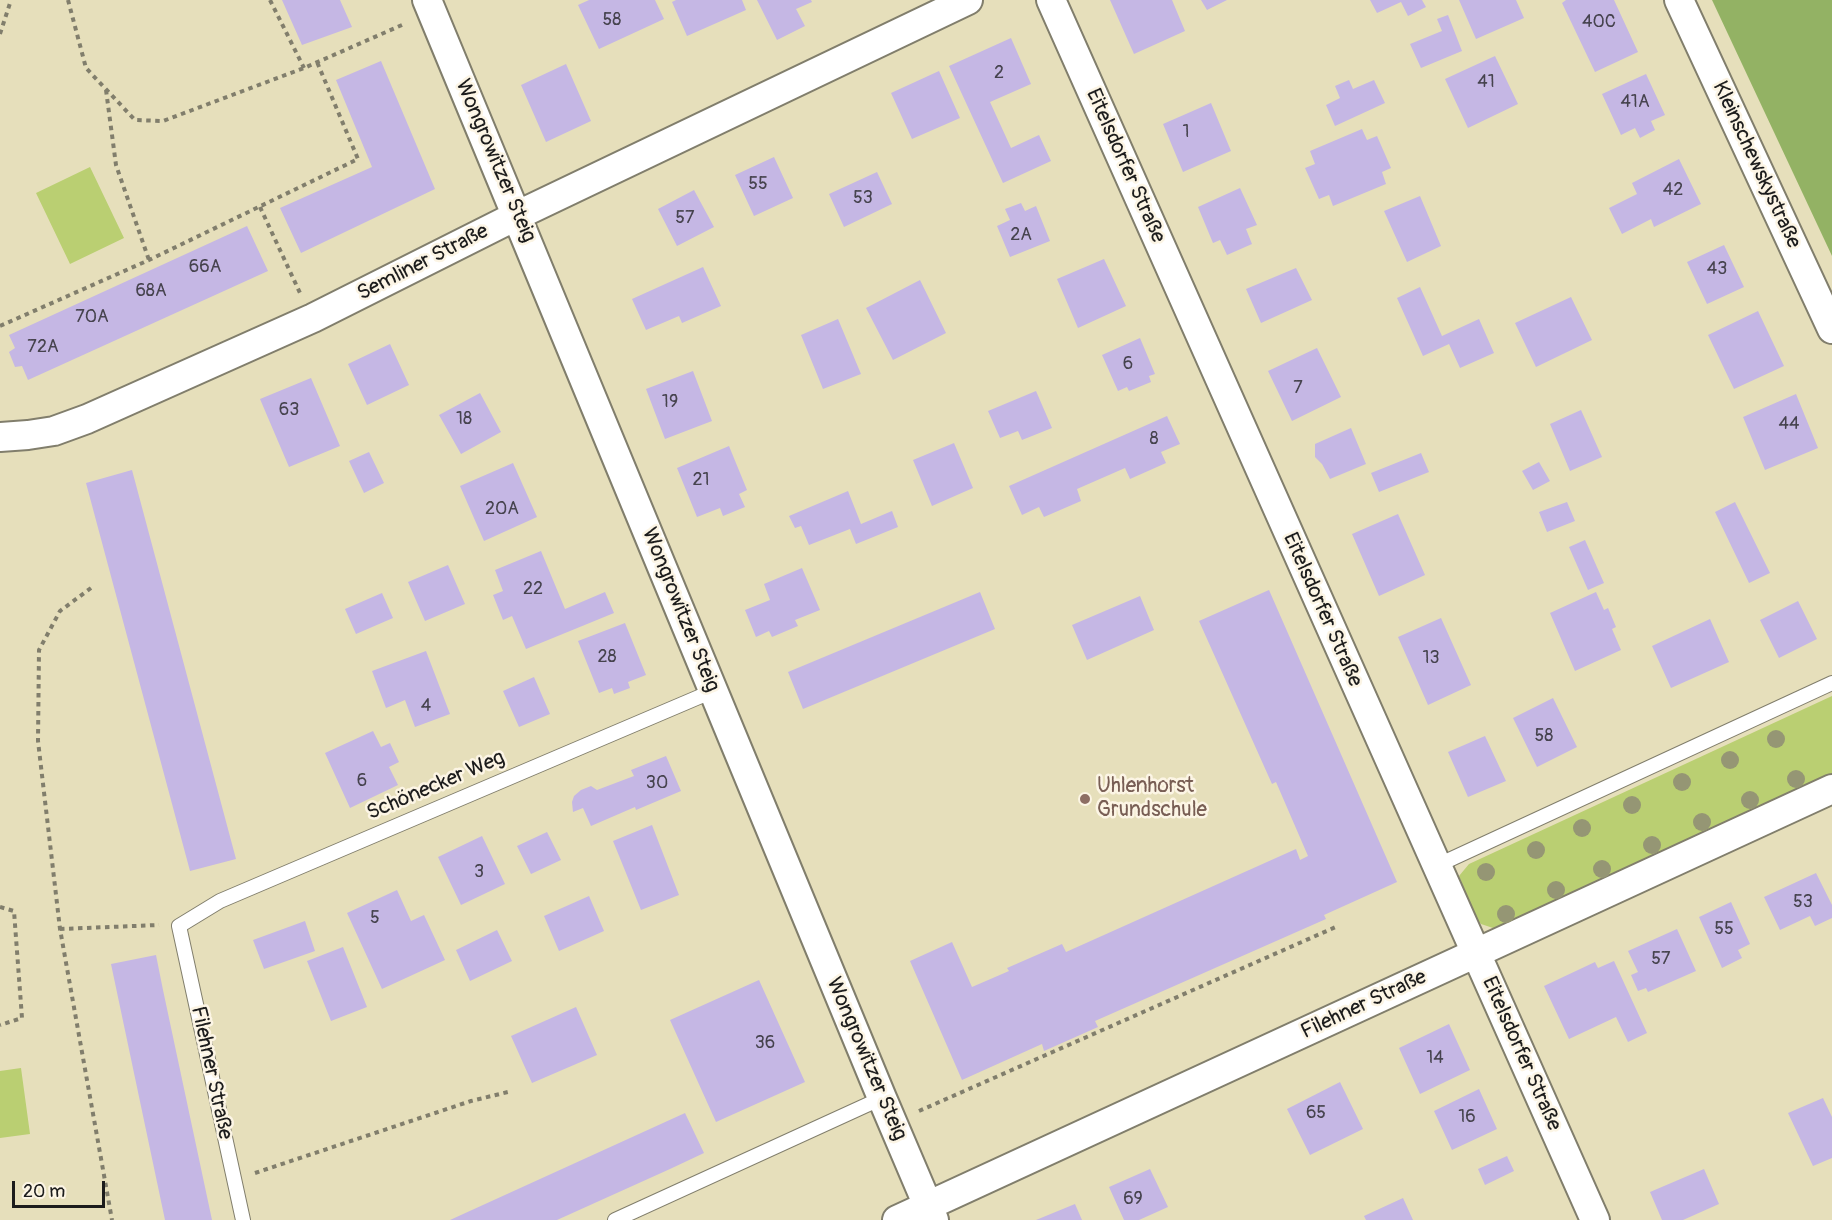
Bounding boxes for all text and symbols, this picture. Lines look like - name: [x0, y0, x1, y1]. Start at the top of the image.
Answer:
- house number: 58: [603, 9, 621, 31]
- house number: 40C: [1582, 11, 1616, 33]
- house number: 2: [994, 62, 1004, 84]
- house number: 41: [1477, 71, 1495, 93]
- street label: Wongrowitzer Steig: [449, 76, 541, 246]
- street label: Kleinschewskystraße: [1706, 77, 1806, 253]
- street label: Eitelsdorfer Straße: [1080, 85, 1170, 247]
- house number: 41A: [1620, 91, 1650, 113]
- house number: 1: [1182, 121, 1190, 143]
- house number: 55: [748, 173, 768, 195]
- house number: 42: [1663, 179, 1683, 201]
- house number: 53: [853, 187, 873, 209]
- house number: 57: [675, 207, 695, 229]
- street label: Semliner Straße: [353, 219, 493, 307]
- house number: 2A: [1010, 224, 1032, 246]
- house number: 66A: [189, 256, 221, 278]
- house number: 43: [1707, 258, 1727, 280]
- house number: 68A: [135, 280, 167, 302]
- house number: 70A: [75, 306, 109, 328]
- house number: 72A: [27, 336, 59, 358]
- house number: 6: [1123, 353, 1133, 375]
- house number: 7: [1293, 377, 1303, 399]
- house number: 19: [662, 391, 678, 413]
- house number: 63: [279, 399, 299, 421]
- house number: 18: [456, 408, 472, 430]
- house number: 44: [1779, 413, 1799, 435]
- house number: 8: [1149, 428, 1159, 450]
- house number: 21: [692, 469, 710, 491]
- house number: 20A: [485, 498, 519, 520]
- street label: Wongrowitzer Steig: [636, 524, 724, 696]
- street label: Eitelsdorfer Straße: [1277, 529, 1367, 691]
- house number: 22: [523, 578, 543, 600]
- house number: 28: [597, 646, 617, 668]
- house number: 13: [1422, 647, 1440, 669]
- house number: 4: [421, 695, 431, 717]
- house number: 58: [1535, 725, 1553, 747]
- street label: Schönecker Weg: [363, 746, 509, 826]
- house number: 6: [357, 770, 367, 792]
- house number: 30: [646, 772, 668, 794]
- place label: Uhlenhorst Grundschule: [1097, 774, 1207, 824]
- marker: Uhlenhorst Grundschule: [1078, 792, 1092, 806]
- house number: 3: [474, 861, 484, 883]
- house number: 53: [1793, 891, 1813, 913]
- house number: 5: [370, 907, 380, 929]
- house number: 55: [1714, 918, 1734, 940]
- house number: 57: [1651, 948, 1671, 970]
- street label: Filehner Straße: [1297, 965, 1431, 1045]
- street label: Eitelsdorfer Straße: [1476, 973, 1566, 1135]
- street label: Wongrowitzer Steig: [820, 974, 912, 1144]
- street label: Filehner Straße: [185, 1004, 237, 1142]
- house number: 36: [755, 1032, 775, 1054]
- house number: 14: [1426, 1047, 1444, 1069]
- house number: 65: [1306, 1102, 1326, 1124]
- house number: 16: [1458, 1106, 1476, 1128]
- scale bar: [15, 1169, 108, 1207]
- text: 20 m: [23, 1180, 65, 1203]
- house number: 69: [1123, 1188, 1143, 1210]

